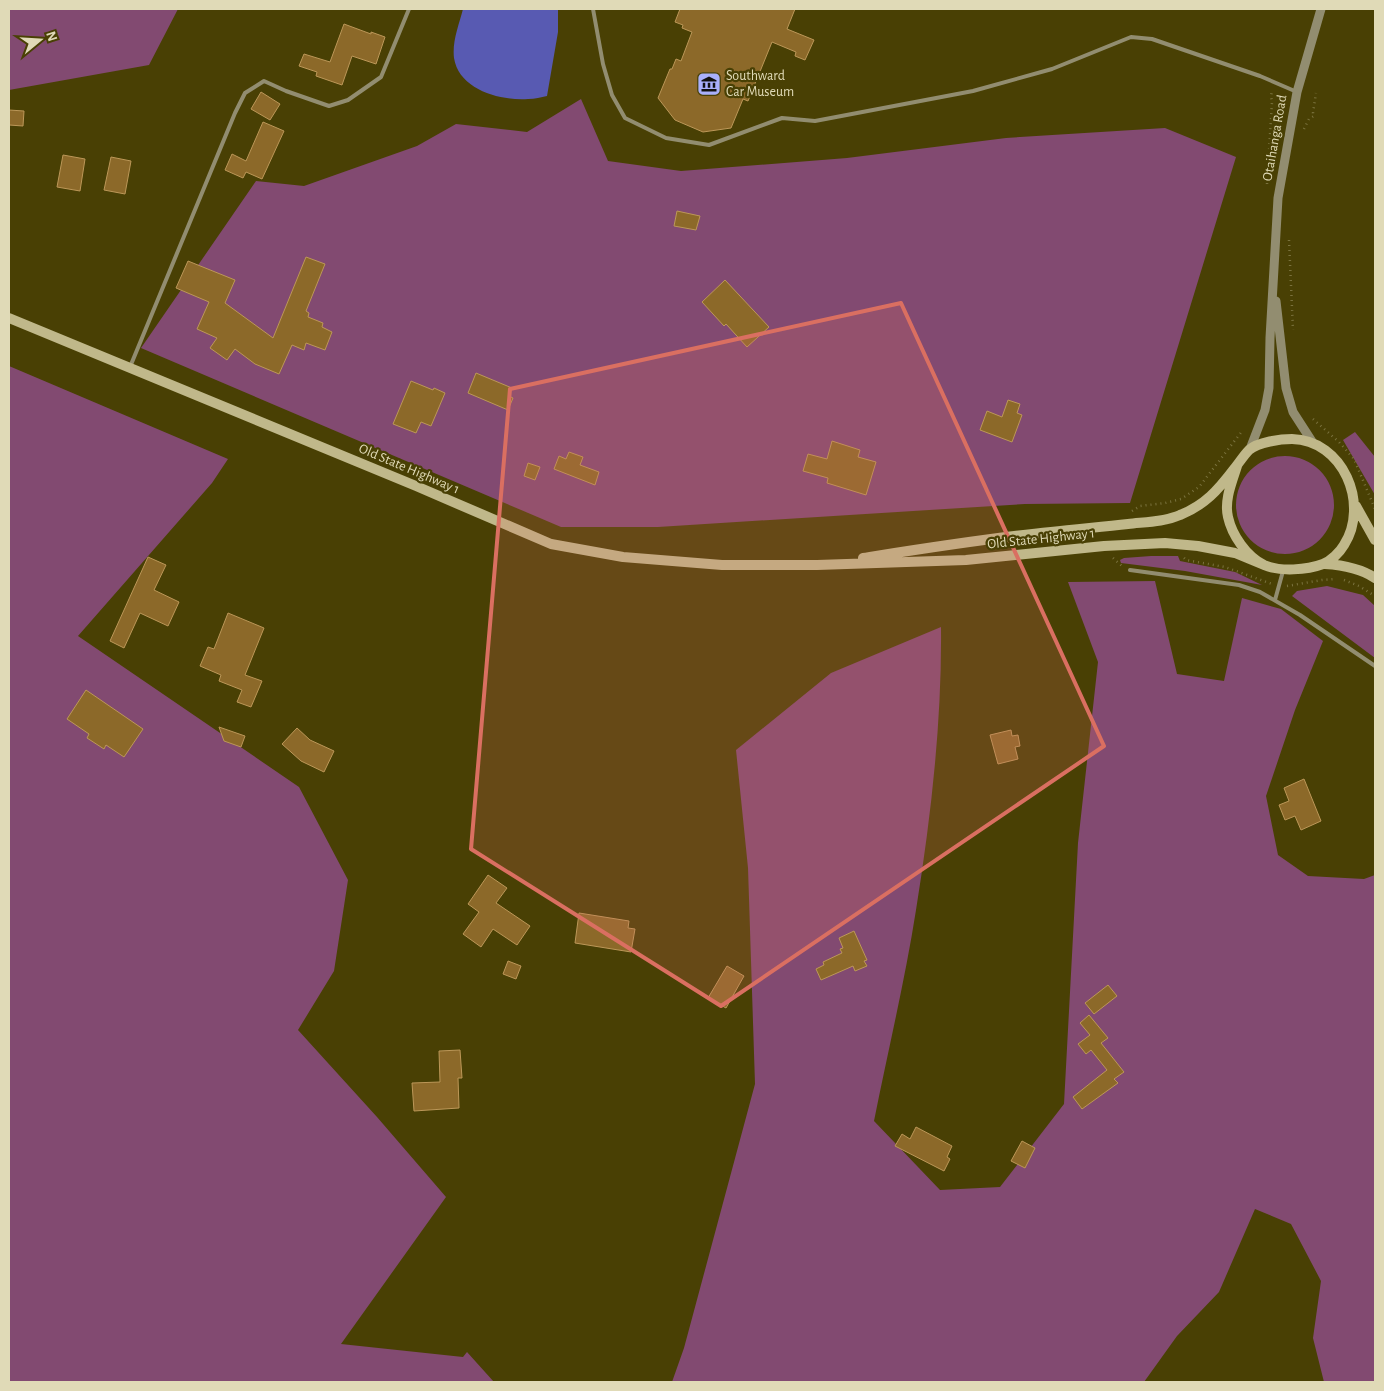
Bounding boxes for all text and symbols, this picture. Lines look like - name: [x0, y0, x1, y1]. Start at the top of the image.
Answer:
- north arrow: [15, 15, 65, 65]
- text: N: [43, 29, 60, 43]
- place label: Southward Car Museum: [726, 69, 794, 99]
- museum icon: Southward Car Museum: [696, 71, 722, 97]
- street label: Otaihanga Road: [1261, 94, 1289, 182]
- street label: Old State Highway 1: [357, 441, 461, 497]
- street label: Old State Highway 1: [987, 526, 1095, 552]

